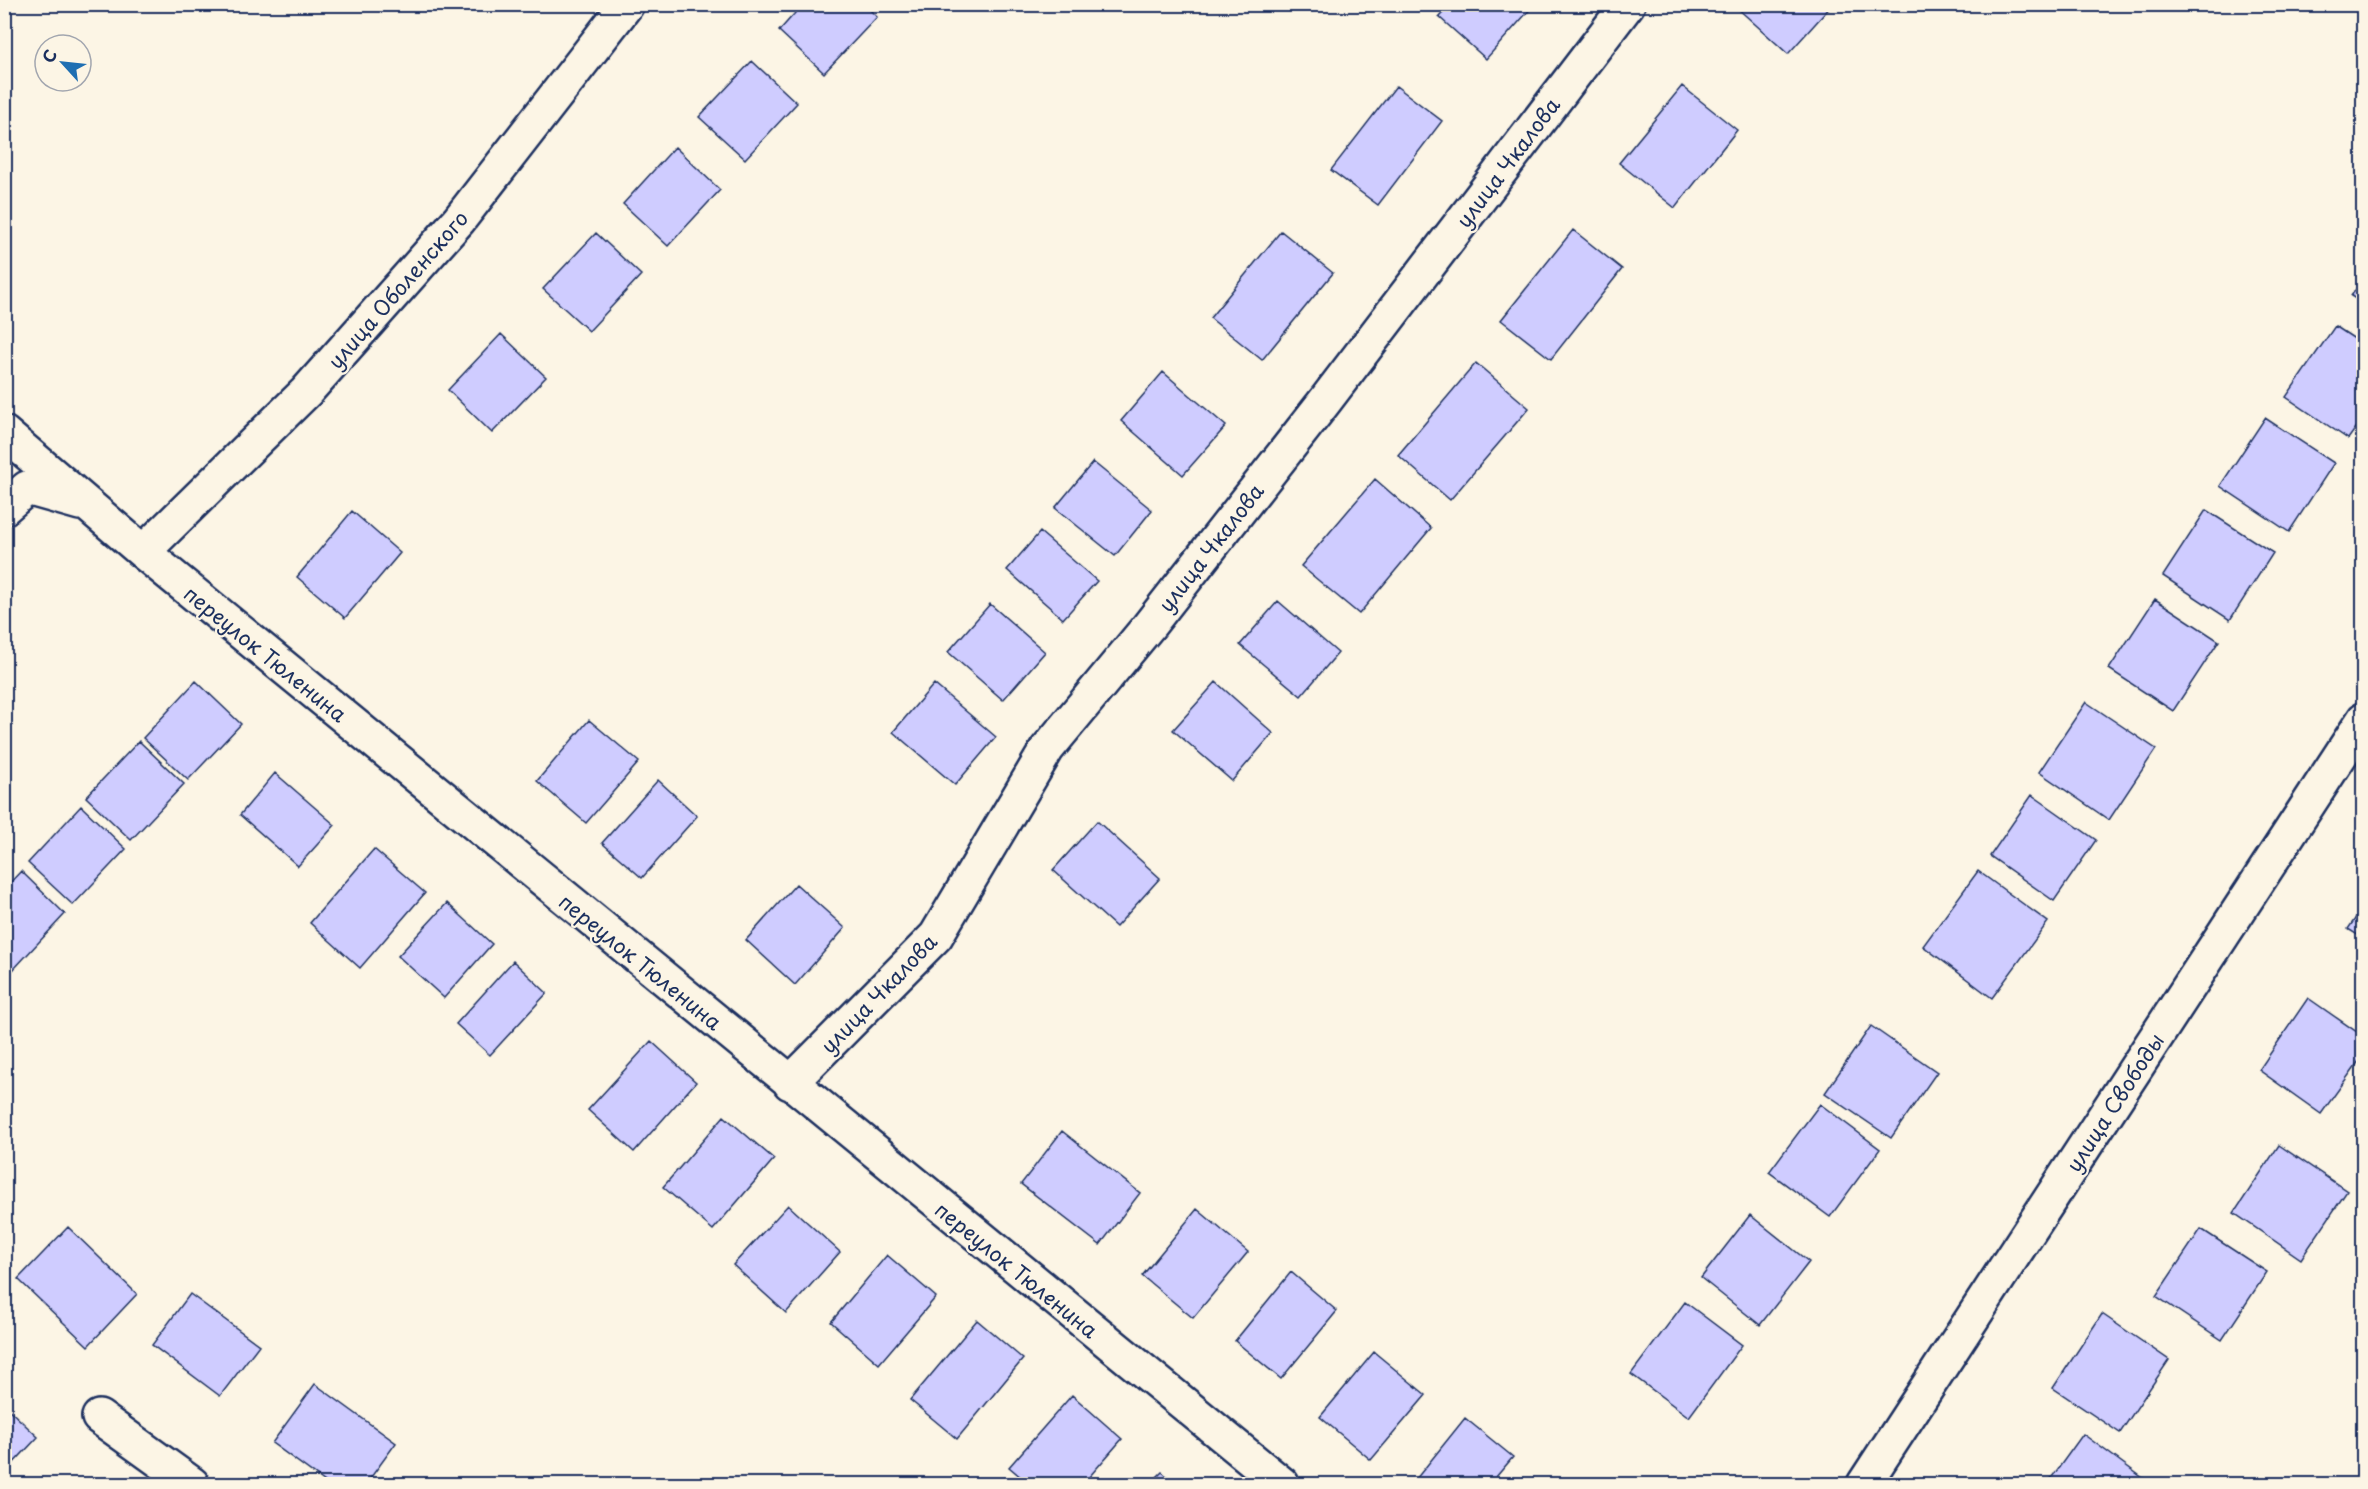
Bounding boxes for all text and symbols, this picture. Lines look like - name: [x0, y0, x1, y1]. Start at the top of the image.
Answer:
- north arrow: [33, 33, 93, 93]
- text: С: [35, 45, 62, 67]
- street label: улица Чкалова: [1447, 90, 1567, 234]
- street label: улица Оболенского: [319, 203, 475, 375]
- street label: улица Чкалова: [1149, 476, 1271, 618]
- street label: переулок Тюленина: [177, 577, 355, 729]
- street label: переулок Тюленина: [552, 885, 730, 1037]
- street label: улица Чкалова: [812, 926, 944, 1060]
- street label: улица Свободы: [2057, 1026, 2171, 1178]
- street label: переулок Тюленина: [928, 1193, 1106, 1345]

